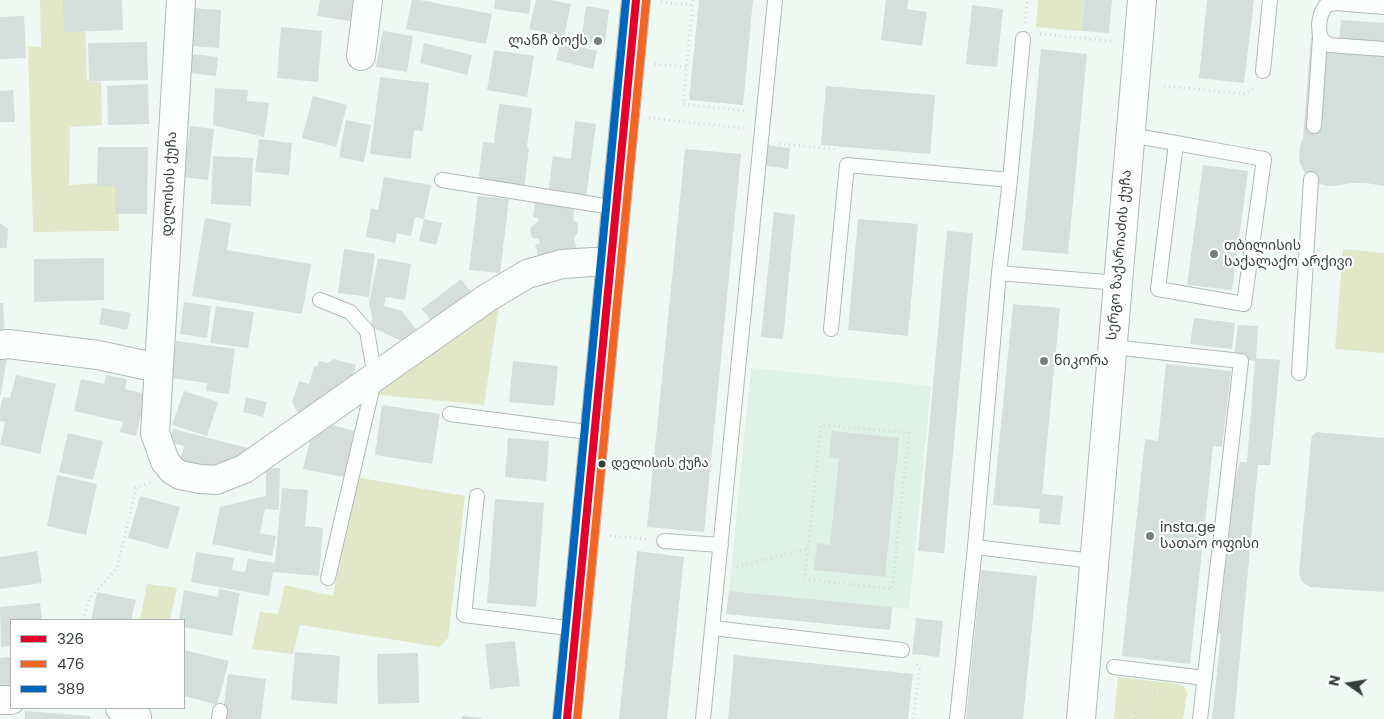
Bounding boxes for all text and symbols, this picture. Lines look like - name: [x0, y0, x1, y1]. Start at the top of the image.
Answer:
- place label: ლანჩ ბოქს: [508, 33, 588, 49]
- marker: ლანჩ ბოქს: [592, 35, 604, 47]
- street label: დელისის ქუჩა: [159, 131, 181, 237]
- street label: სერგო ზაქარიაძის ქუჩა: [1104, 169, 1136, 341]
- place label: თბილისის საქალაქო არქივი: [1224, 238, 1353, 270]
- marker: თბილისის საქალაქო არქივი: [1208, 248, 1220, 260]
- place label: ნიკორა: [1054, 353, 1109, 369]
- marker: ნიკორა: [1038, 355, 1050, 367]
- place label: დელისის ქუჩა: [611, 456, 709, 472]
- marker: დელისის ქუჩა: [597, 459, 607, 469]
- place label: insta.ge სათაო ოფისი: [1160, 520, 1259, 552]
- marker: insta.ge სათაო ოფისი: [1144, 530, 1156, 542]
- legend: [10, 619, 185, 709]
- text: 326: [57, 628, 84, 649]
- text: 476: [57, 653, 84, 674]
- north arrow: [1324, 659, 1374, 709]
- text: N: [1323, 673, 1345, 688]
- text: 389: [57, 678, 85, 699]

